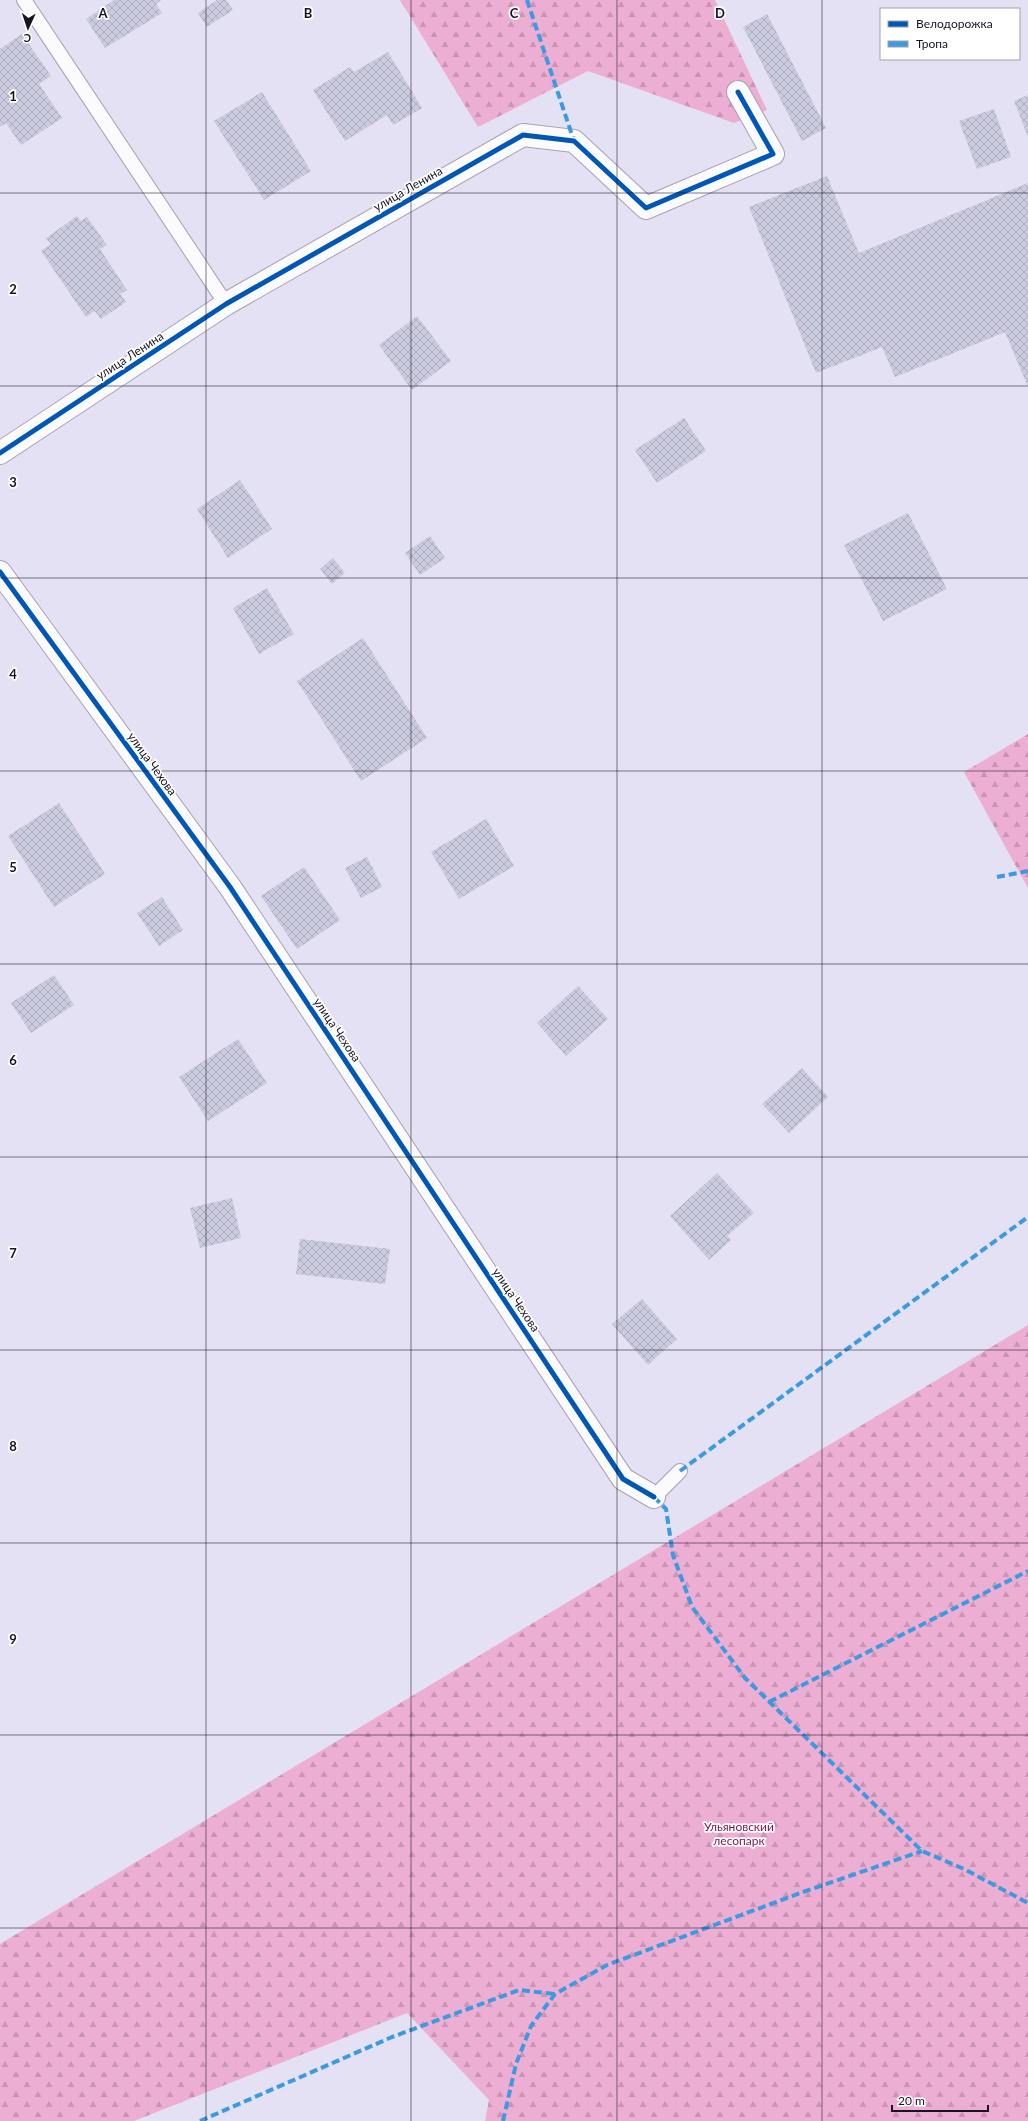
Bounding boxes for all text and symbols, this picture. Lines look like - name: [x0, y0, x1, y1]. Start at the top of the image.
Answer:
- text: A: [97, 5, 108, 21]
- text: B: [304, 5, 313, 21]
- text: C: [510, 5, 519, 21]
- text: D: [715, 5, 725, 21]
- north arrow: [8, 8, 48, 48]
- legend: [880, 8, 1020, 60]
- text: Велодорожка: [916, 16, 993, 31]
- text: С: [23, 32, 31, 45]
- text: Тропа: [916, 36, 948, 51]
- text: 1: [9, 88, 17, 104]
- street label: улица Ленина: [371, 163, 445, 214]
- text: 2: [9, 281, 17, 297]
- street label: улица Ленина: [93, 328, 166, 383]
- text: 3: [9, 474, 17, 490]
- text: 4: [9, 666, 17, 682]
- street label: улица Чехова: [125, 729, 180, 798]
- text: 5: [9, 859, 17, 875]
- street label: улица Чехова: [310, 995, 364, 1065]
- text: 6: [9, 1052, 17, 1068]
- text: 7: [9, 1245, 17, 1261]
- street label: улица Чехова: [489, 1265, 543, 1335]
- text: 8: [9, 1438, 17, 1454]
- text: 9: [9, 1631, 17, 1647]
- park label: Ульяновский лесопарк: [704, 1819, 774, 1848]
- scale bar: [892, 2087, 988, 2113]
- text: 20 m: [898, 2093, 925, 2108]

